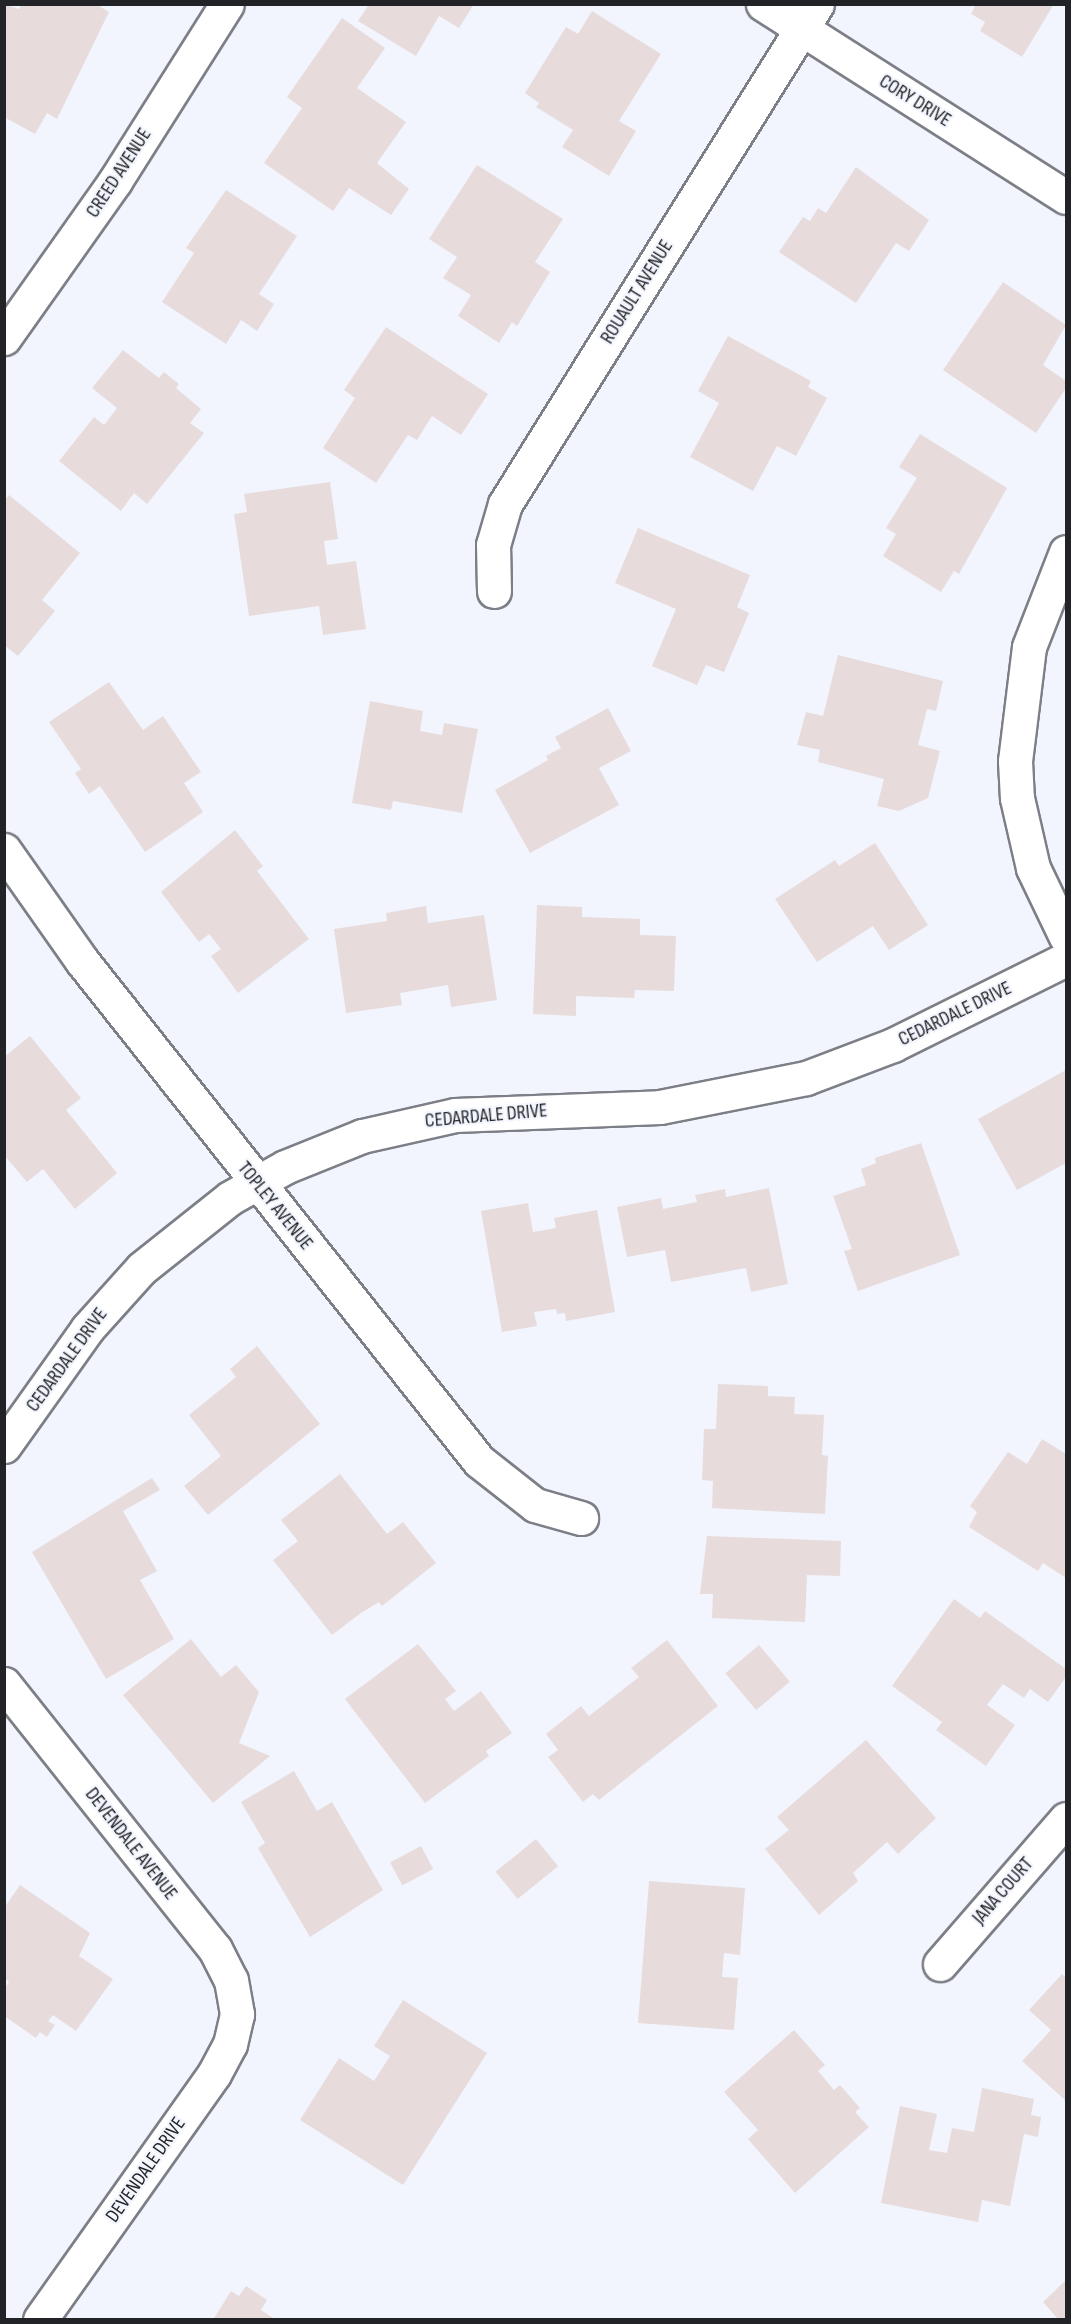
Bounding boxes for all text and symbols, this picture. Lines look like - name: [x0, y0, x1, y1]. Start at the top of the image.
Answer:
- street label: CORY DRIVE: [875, 70, 955, 132]
- street label: CREED AVENUE: [81, 124, 157, 222]
- street label: ROUAULT AVENUE: [596, 236, 678, 348]
- street label: CEDARDALE DRIVE: [895, 976, 1015, 1052]
- street label: CEDARDALE DRIVE: [424, 1099, 548, 1133]
- street label: TOPLEY AVENUE: [232, 1157, 318, 1255]
- street label: CEDARDALE DRIVE: [21, 1303, 113, 1417]
- street label: DEVENDALE AVENUE: [80, 1783, 182, 1905]
- street label: JANA COURT: [967, 1853, 1039, 1929]
- street label: DEVENDALE DRIVE: [101, 2113, 191, 2227]

